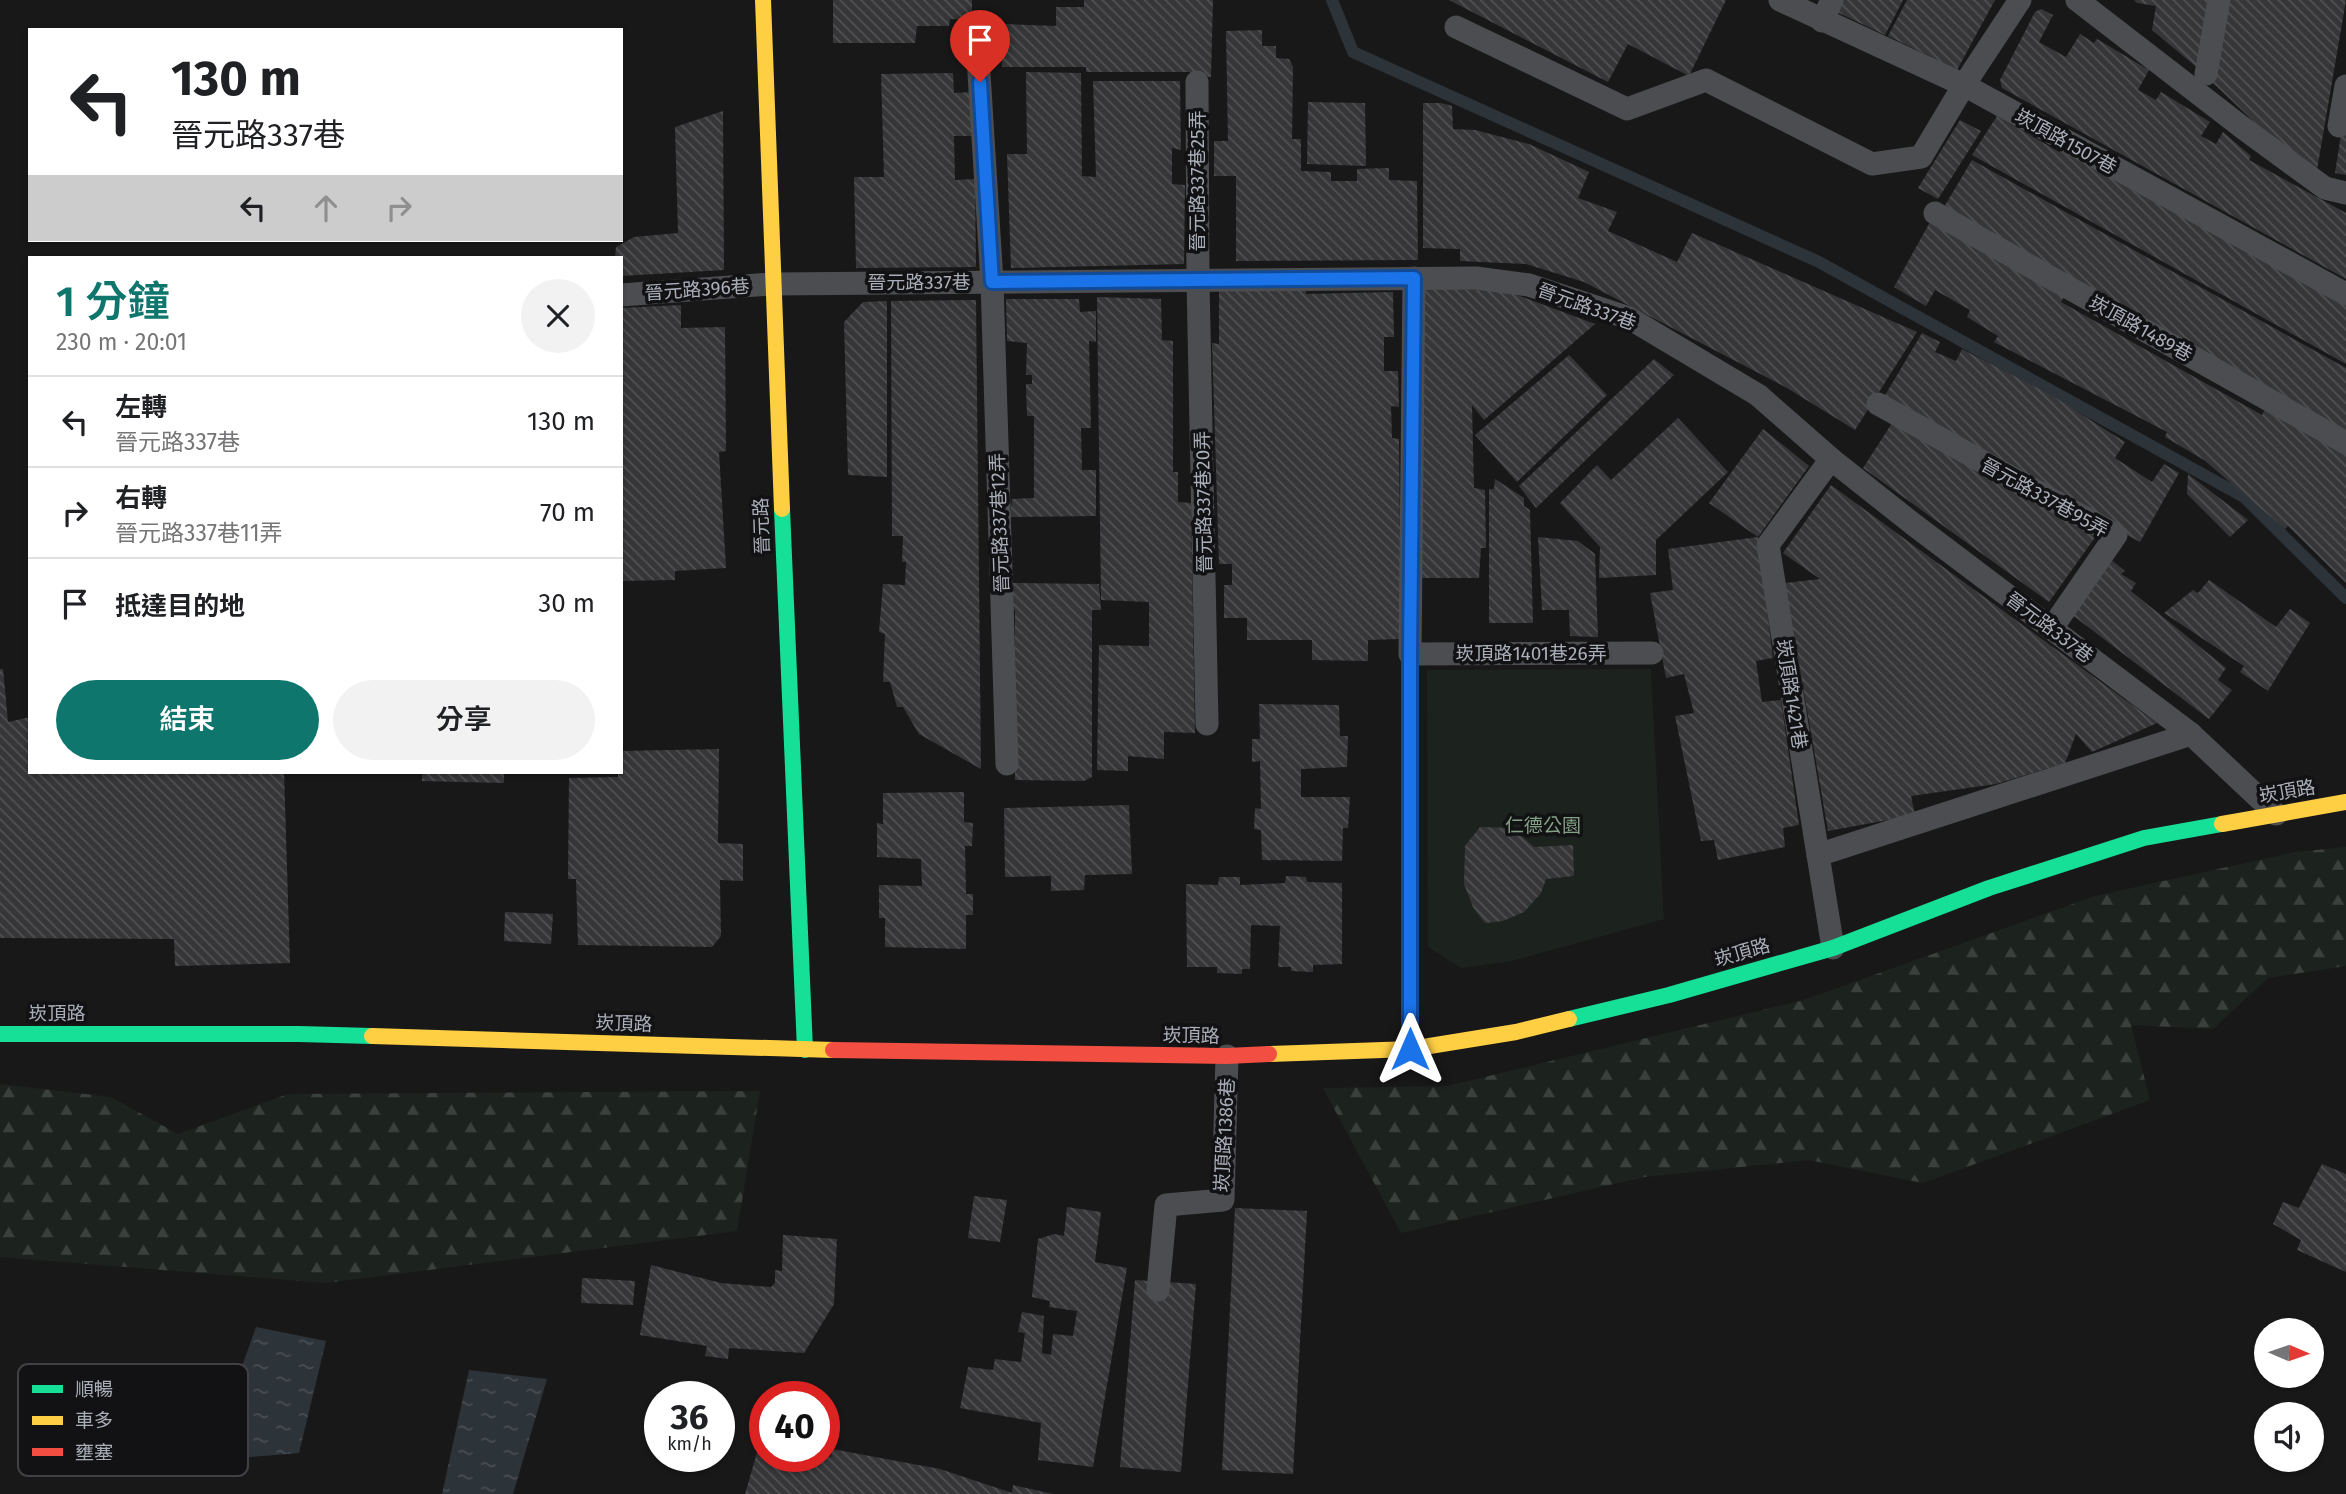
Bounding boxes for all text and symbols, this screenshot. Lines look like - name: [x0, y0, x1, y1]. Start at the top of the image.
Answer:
- pin: [950, 10, 1010, 82]
- icon: arrive: [961, 21, 999, 59]
- text: 130 m: [171, 49, 301, 108]
- icon: left: [56, 56, 147, 147]
- street label: 崁頂路1507巷: [2011, 104, 2120, 179]
- street label: 晉元路337巷25弄: [1186, 110, 1209, 252]
- text: 晉元路337巷: [171, 116, 345, 154]
- icon: left: [234, 189, 272, 227]
- icon: ahead: [307, 189, 345, 227]
- icon: right: [380, 189, 418, 227]
- street label: 晉元路337巷: [867, 271, 971, 294]
- street label: 晉元路396巷: [644, 274, 750, 305]
- text: 1 分鐘: [56, 277, 169, 327]
- street label: 晉元路337巷: [1534, 278, 1639, 335]
- button: close: [521, 279, 595, 353]
- street label: 崁頂路1489巷: [2085, 291, 2196, 366]
- text: 230 m · 20:01: [56, 328, 187, 356]
- text: 左轉: [115, 392, 167, 423]
- icon: left: [56, 403, 94, 441]
- text: 130 m: [527, 406, 595, 437]
- text: 晉元路337巷: [115, 428, 240, 456]
- street label: 晉元路337巷20弄: [1191, 431, 1216, 573]
- street label: 晉元路337巷12弄: [986, 453, 1013, 593]
- street label: 晉元路337巷95弄: [1977, 453, 2112, 542]
- text: 右轉: [115, 483, 167, 514]
- icon: right: [56, 494, 94, 532]
- text: 70 m: [540, 497, 595, 528]
- street label: 晉元路: [749, 497, 774, 555]
- text: 晉元路337巷11弄: [115, 519, 283, 547]
- icon: arrive: [56, 585, 94, 623]
- street label: 晉元路337巷: [2002, 587, 2098, 668]
- text: 30 m: [538, 588, 595, 619]
- text: 抵達目的地: [115, 591, 245, 622]
- street label: 崁頂路1421巷: [1771, 637, 1812, 751]
- street label: 崁頂路1401巷26弄: [1455, 642, 1607, 665]
- button: 結束: [56, 680, 319, 760]
- button: 分享: [333, 680, 595, 760]
- street label: 崁頂路: [2257, 775, 2317, 808]
- park label: 仁德公園: [1505, 814, 1581, 837]
- street label: 崁頂路: [1712, 934, 1773, 971]
- street label: 崁頂路: [28, 1002, 86, 1025]
- street label: 崁頂路: [595, 1011, 653, 1036]
- position arrow: [1373, 1012, 1447, 1086]
- street label: 崁頂路: [1162, 1024, 1220, 1047]
- street label: 崁頂路1386巷: [1210, 1077, 1239, 1193]
- north arrow: [2254, 1318, 2324, 1388]
- map controls: [2254, 1318, 2324, 1472]
- legend: [18, 1364, 248, 1476]
- text: 順暢: [75, 1378, 113, 1401]
- speed limit sign: 40: [749, 1381, 840, 1472]
- text: 36: [671, 1396, 708, 1438]
- button: sound: [2254, 1402, 2324, 1472]
- text: 車多: [75, 1409, 113, 1432]
- text: km/h: [667, 1433, 712, 1455]
- text: 壅塞: [75, 1441, 113, 1464]

